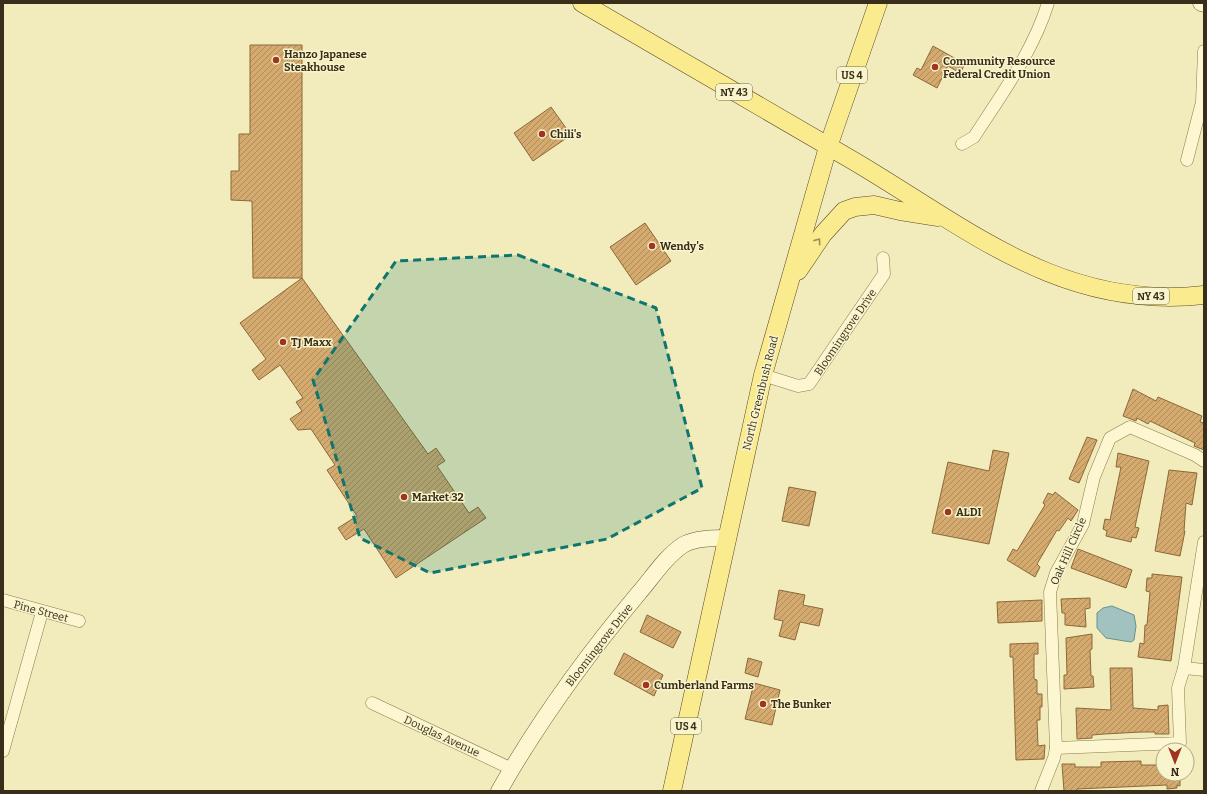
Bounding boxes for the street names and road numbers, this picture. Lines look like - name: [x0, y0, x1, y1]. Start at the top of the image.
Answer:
- road number: US 4: [837, 67, 867, 83]
- road number: NY 43: [716, 84, 752, 100]
- street label: Bloomingrove Drive: [812, 287, 879, 378]
- road number: NY 43: [1133, 288, 1169, 304]
- street label: North Greenbush Road: [740, 334, 781, 452]
- street label: Oak Hill Circle: [1048, 516, 1089, 587]
- street label: Pine Street: [12, 598, 70, 625]
- street label: Bloomingrove Drive: [563, 601, 636, 689]
- street label: Douglas Avenue: [402, 713, 482, 760]
- road number: US 4: [671, 718, 701, 734]

